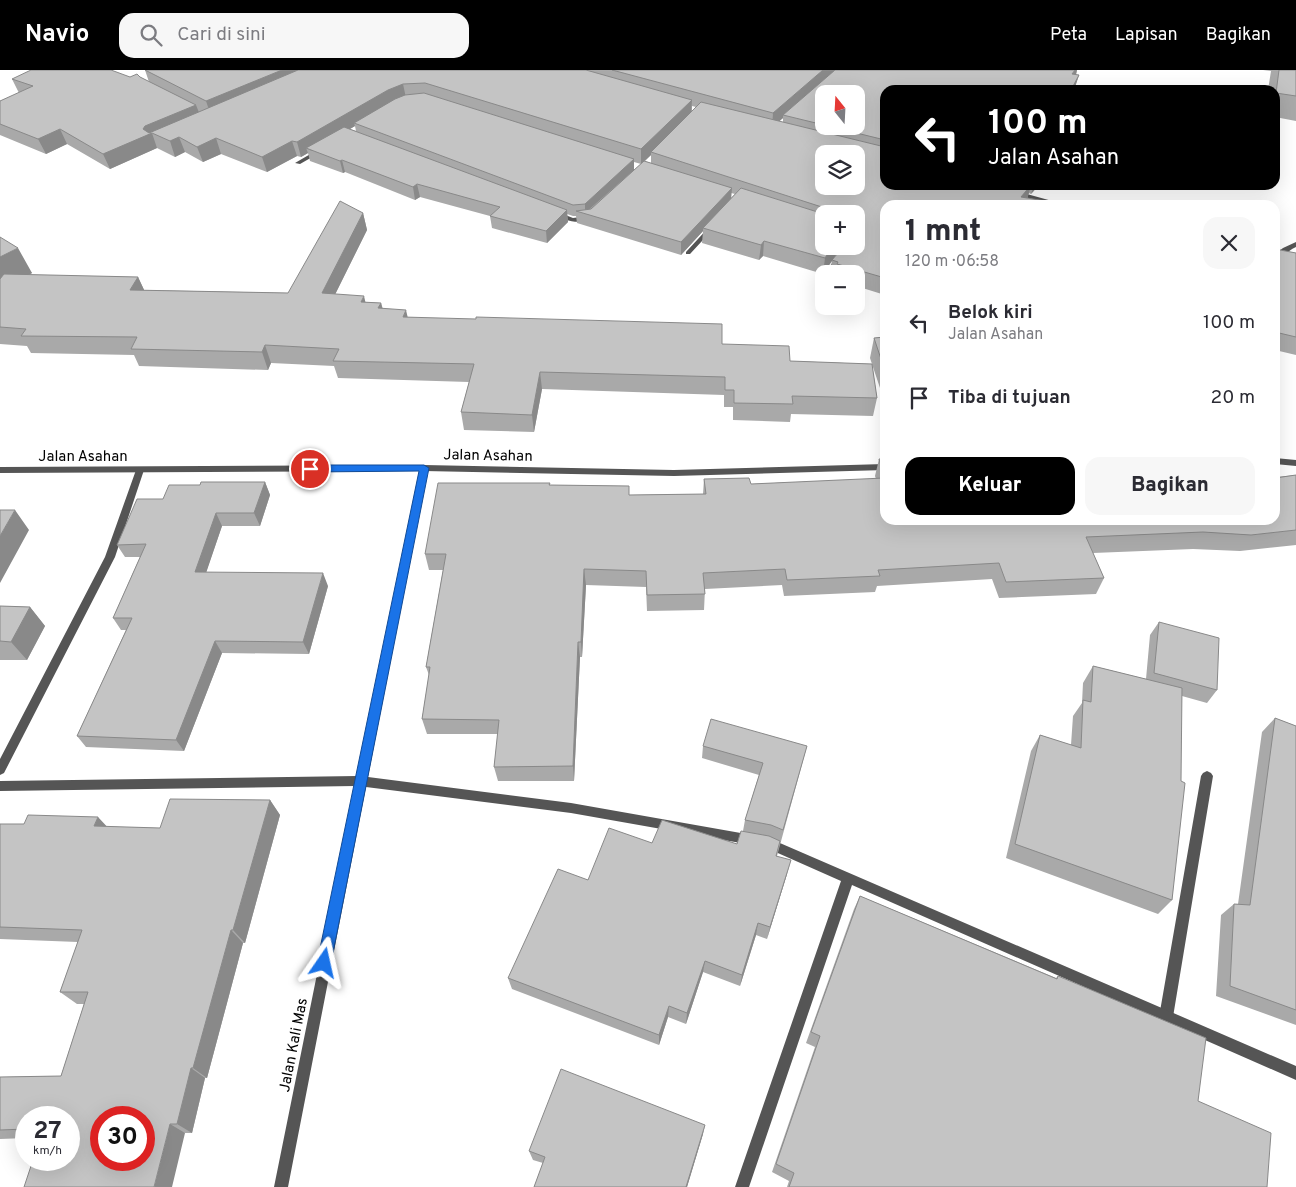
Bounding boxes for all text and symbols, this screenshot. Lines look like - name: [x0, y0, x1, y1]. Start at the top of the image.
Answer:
- search box: [119, 13, 469, 58]
- text: Navio: [25, 20, 89, 50]
- icon: search: [137, 21, 165, 49]
- text: Cari di sini: [177, 23, 266, 47]
- text: Peta: [1050, 24, 1087, 47]
- text: Lapisan: [1115, 24, 1178, 47]
- text: Bagikan: [1206, 24, 1271, 47]
- north arrow: [815, 85, 865, 135]
- map controls: [815, 85, 865, 315]
- text: 100 m: [988, 102, 1088, 146]
- icon: left: [905, 105, 970, 170]
- button: layers: [815, 145, 865, 195]
- text: Jalan Asahan: [988, 145, 1119, 172]
- button: +: [815, 205, 865, 255]
- text: 1 mnt: [905, 214, 981, 251]
- button: close: [1203, 217, 1255, 269]
- text: 120 m · 06:58: [905, 252, 999, 272]
- button: −: [815, 265, 865, 315]
- text: Belok kiri: [948, 301, 1033, 325]
- icon: left: [905, 309, 933, 337]
- text: 100 m: [1203, 311, 1255, 335]
- text: Jalan Asahan: [948, 325, 1043, 345]
- icon: arrive: [905, 384, 933, 412]
- text: Tiba di tujuan: [948, 386, 1071, 410]
- text: 20 m: [1211, 386, 1255, 410]
- street label: Jalan Asahan: [443, 446, 533, 467]
- street label: Jalan Asahan: [38, 448, 128, 467]
- pin: [289, 448, 331, 490]
- icon: arrive: [296, 455, 324, 483]
- button: Keluar: [905, 457, 1075, 515]
- button: Bagikan: [1085, 457, 1255, 515]
- position arrow: [297, 936, 349, 988]
- street label: Jalan Kali Mas: [276, 997, 313, 1094]
- speed limit sign: 30: [90, 1106, 155, 1171]
- text: 27: [33, 1116, 62, 1148]
- text: km/h: [33, 1143, 62, 1159]

